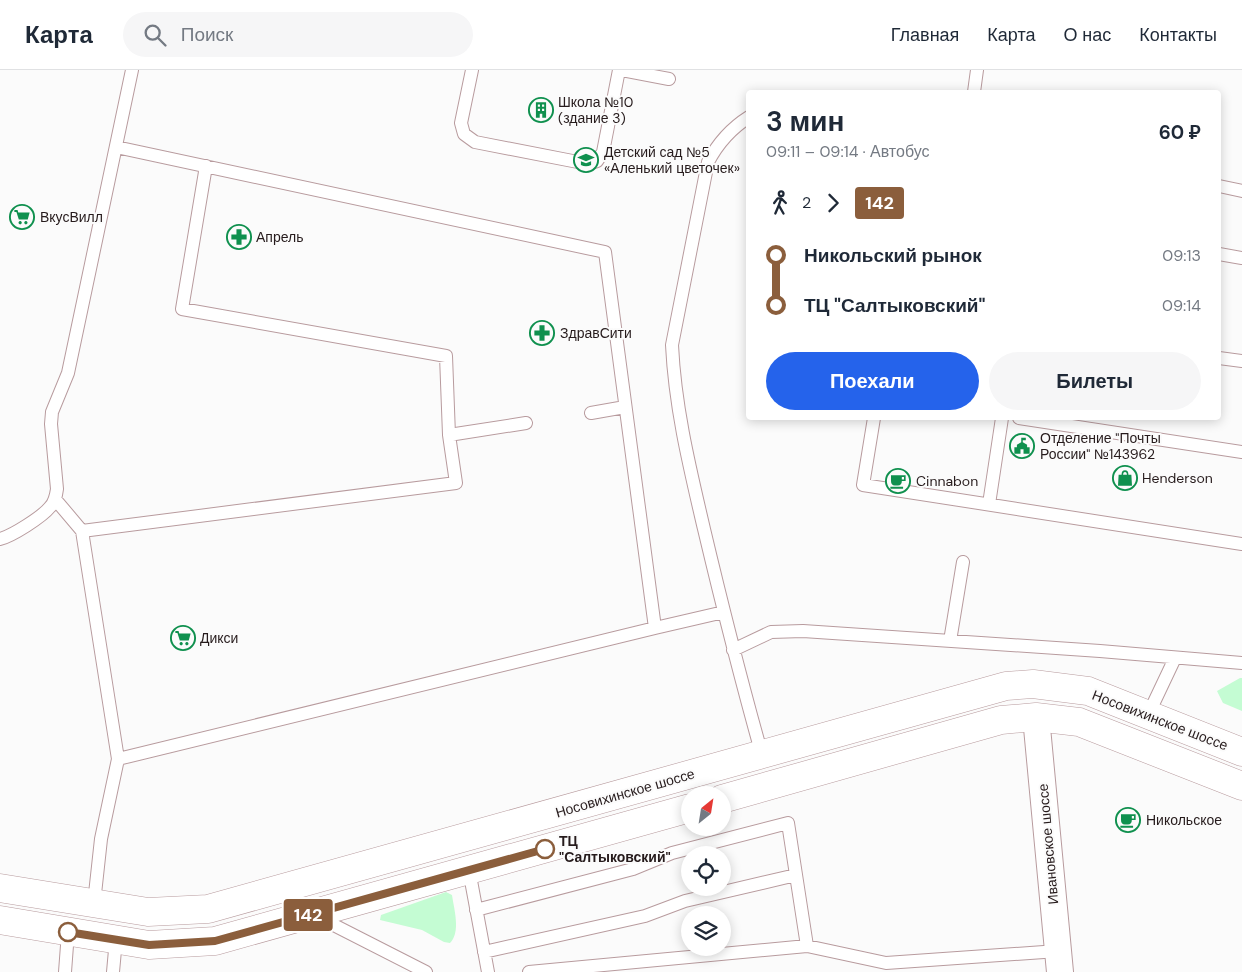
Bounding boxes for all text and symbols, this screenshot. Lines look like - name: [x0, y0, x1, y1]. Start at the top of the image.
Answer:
- search box: [123, 12, 473, 57]
- text: Карта: [25, 19, 93, 50]
- icon: search: [141, 21, 169, 49]
- text: Поиск: [181, 22, 233, 47]
- text: Главная: [891, 23, 959, 47]
- text: Карта: [987, 23, 1036, 47]
- text: О нас: [1064, 23, 1111, 47]
- text: Контакты: [1139, 23, 1217, 47]
- place label: Школа №10 (здание 3): [558, 93, 633, 127]
- building icon: Школа №10 (здание 3): [528, 97, 554, 123]
- text: 3 мин: [766, 103, 844, 140]
- text: 60 ₽: [1159, 120, 1201, 145]
- text: 09:11 – 09:14 · Автобус: [766, 141, 930, 162]
- place label: Детский сад №5 «Аленький цветочек»: [604, 143, 740, 177]
- school or university icon: Детский сад №5 «Аленький цветочек»: [573, 147, 599, 173]
- icon: walk: [766, 189, 794, 217]
- icon: forward: [819, 189, 847, 217]
- text: 142: [865, 191, 894, 215]
- text: 2: [802, 192, 811, 213]
- supermarket icon: ВкусВилл: [9, 204, 35, 230]
- place label: ВкусВилл: [40, 208, 103, 226]
- pharmacy icon: Апрель: [226, 224, 252, 250]
- place label: Апрель: [256, 228, 304, 246]
- text: Никольский рынок: [804, 243, 982, 268]
- text: 09:13: [1162, 245, 1201, 266]
- text: ТЦ "Салтыковский": [804, 293, 986, 318]
- text: 09:14: [1162, 295, 1201, 316]
- pharmacy icon: ЗдравСити: [529, 320, 555, 346]
- place label: ЗдравСити: [560, 324, 632, 342]
- button: Поехали: [766, 352, 979, 410]
- button: Билеты: [989, 352, 1201, 410]
- place label: Отделение "Почты России" №143962: [1040, 429, 1161, 463]
- public building icon: Отделение "Почты России" №143962: [1009, 433, 1035, 459]
- shop icon: Henderson: [1112, 465, 1138, 491]
- cafe icon: Cinnabon: [885, 468, 911, 494]
- place label: Henderson: [1142, 469, 1213, 487]
- place label: Cinnabon: [916, 472, 978, 490]
- supermarket icon: Дикси: [170, 625, 196, 651]
- place label: Дикси: [200, 629, 238, 647]
- street label: Носовихинское шоссе: [1090, 686, 1231, 754]
- street label: Носовихинское шоссе: [553, 764, 697, 822]
- street label: Ивановское шоссе: [1034, 783, 1062, 905]
- north arrow: [681, 786, 731, 836]
- map controls: [681, 786, 731, 956]
- cafe icon: Никольское: [1115, 807, 1141, 833]
- place label: Никольское: [1146, 811, 1222, 829]
- place label: ТЦ "Салтыковский": [559, 832, 671, 866]
- marker: ТЦ "Салтыковский": [535, 839, 555, 859]
- button: locate: [681, 846, 731, 896]
- line badge: 142: [279, 899, 337, 931]
- text: 142: [294, 903, 322, 927]
- button: layers: [681, 906, 731, 956]
- unlabelled marker: [58, 922, 78, 942]

